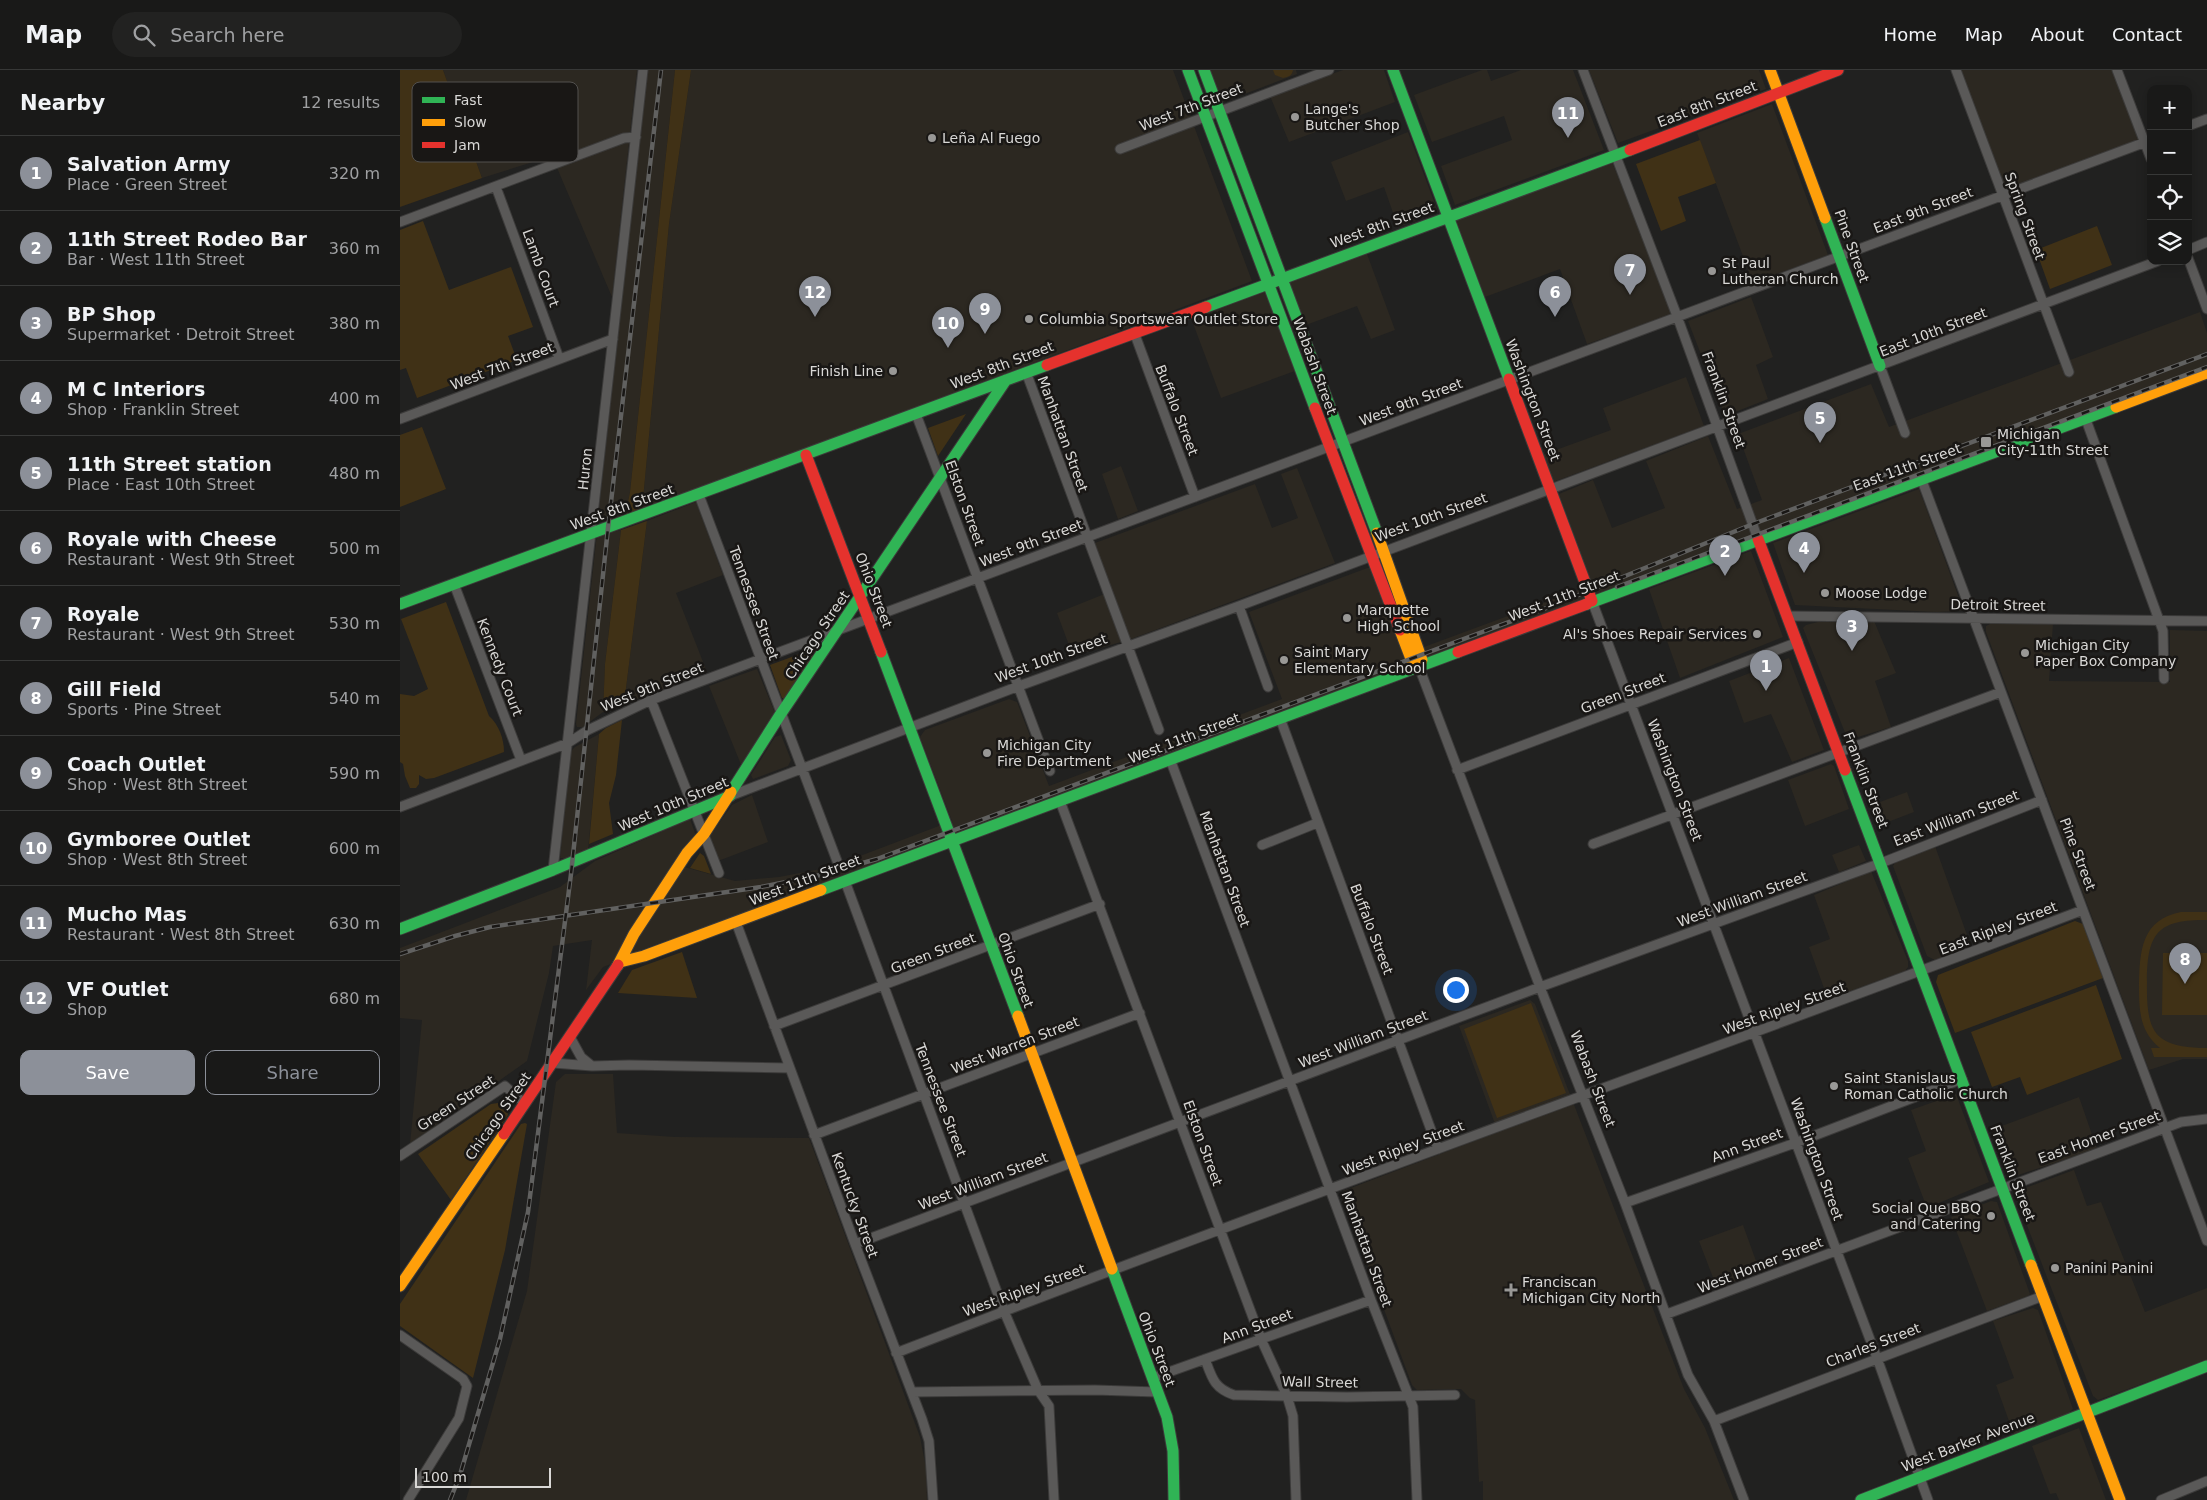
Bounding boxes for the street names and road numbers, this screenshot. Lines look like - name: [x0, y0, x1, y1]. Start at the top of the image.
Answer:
- street label: East 8th Street: [1655, 78, 1759, 130]
- street label: West 7th Street: [1137, 80, 1245, 134]
- street label: Spring Street: [2002, 170, 2048, 263]
- street label: East 9th Street: [1871, 184, 1975, 236]
- street label: West 8th Street: [1328, 199, 1436, 251]
- street label: Pine Street: [1831, 207, 1873, 285]
- street label: Lamb Court: [519, 227, 563, 310]
- street label: East 10th Street: [1877, 304, 1989, 360]
- street label: Wabash Street: [1290, 315, 1340, 417]
- street label: Washington Street: [1502, 337, 1564, 464]
- street label: West 8th Street: [948, 338, 1056, 392]
- street label: West 7th Street: [448, 339, 556, 393]
- street label: Franklin Street: [1699, 349, 1749, 451]
- street label: Buffalo Street: [1152, 362, 1202, 458]
- street label: Manhattan Street: [1035, 374, 1092, 495]
- street label: West 9th Street: [1357, 375, 1465, 429]
- street label: East 11th Street: [1851, 440, 1964, 494]
- street label: Huron: [575, 447, 595, 491]
- street label: Elston Street: [942, 458, 988, 548]
- street label: West 8th Street: [568, 481, 676, 533]
- street label: West 10th Street: [1373, 489, 1490, 545]
- street label: West 9th Street: [977, 516, 1085, 570]
- street label: Tennessee Street: [726, 543, 782, 663]
- street label: Ohio Street: [852, 550, 896, 630]
- street label: West 11th Street: [1506, 567, 1622, 625]
- street label: Chicago Street: [781, 587, 853, 682]
- street label: Detroit Street: [1950, 596, 2046, 614]
- street label: Kennedy Court: [474, 616, 526, 719]
- street label: West 10th Street: [993, 630, 1110, 686]
- street label: West 9th Street: [598, 659, 706, 715]
- street label: Green Street: [1578, 669, 1668, 716]
- street label: West 11th Street: [1126, 709, 1242, 767]
- street label: Washington Street: [1644, 717, 1706, 844]
- street label: Franklin Street: [1840, 730, 1892, 831]
- street label: West 10th Street: [616, 773, 731, 834]
- street label: East William Street: [1891, 787, 2021, 849]
- street label: Manhattan Street: [1197, 809, 1254, 930]
- street label: Pine Street: [2057, 815, 2099, 893]
- street label: West 11th Street: [747, 851, 863, 909]
- street label: West William Street: [1675, 868, 1810, 930]
- street label: Buffalo Street: [1347, 881, 1397, 977]
- street label: East Ripley Street: [1937, 898, 2060, 958]
- street label: Green Street: [888, 929, 978, 976]
- street label: Ohio Street: [995, 930, 1037, 1010]
- street label: West Ripley Street: [1721, 978, 1848, 1038]
- street label: West William Street: [1296, 1007, 1430, 1071]
- street label: West Warren Street: [949, 1013, 1082, 1077]
- street label: Wabash Street: [1567, 1028, 1619, 1130]
- street label: Tennessee Street: [912, 1040, 970, 1159]
- street label: Chicago Street: [462, 1069, 534, 1163]
- street label: Green Street: [414, 1072, 498, 1134]
- street label: Washington Street: [1787, 1096, 1847, 1223]
- street label: Elston Street: [1180, 1098, 1226, 1188]
- street label: East Homer Street: [2036, 1107, 2163, 1167]
- street label: West Ripley Street: [1340, 1117, 1467, 1179]
- street label: Franklin Street: [1987, 1123, 2039, 1224]
- street label: Ann Street: [1709, 1125, 1785, 1165]
- street label: West William Street: [916, 1149, 1050, 1213]
- street label: Kentucky Street: [829, 1150, 882, 1260]
- street label: Manhattan Street: [1339, 1189, 1396, 1310]
- street label: West Homer Street: [1695, 1234, 1825, 1296]
- street label: West Ripley Street: [961, 1260, 1088, 1320]
- street label: Ann Street: [1219, 1306, 1295, 1346]
- street label: Ohio Street: [1135, 1309, 1179, 1389]
- street label: Charles Street: [1824, 1319, 1923, 1370]
- street label: Wall Street: [1282, 1373, 1359, 1391]
- street label: West Barker Avenue: [1899, 1409, 2037, 1475]

